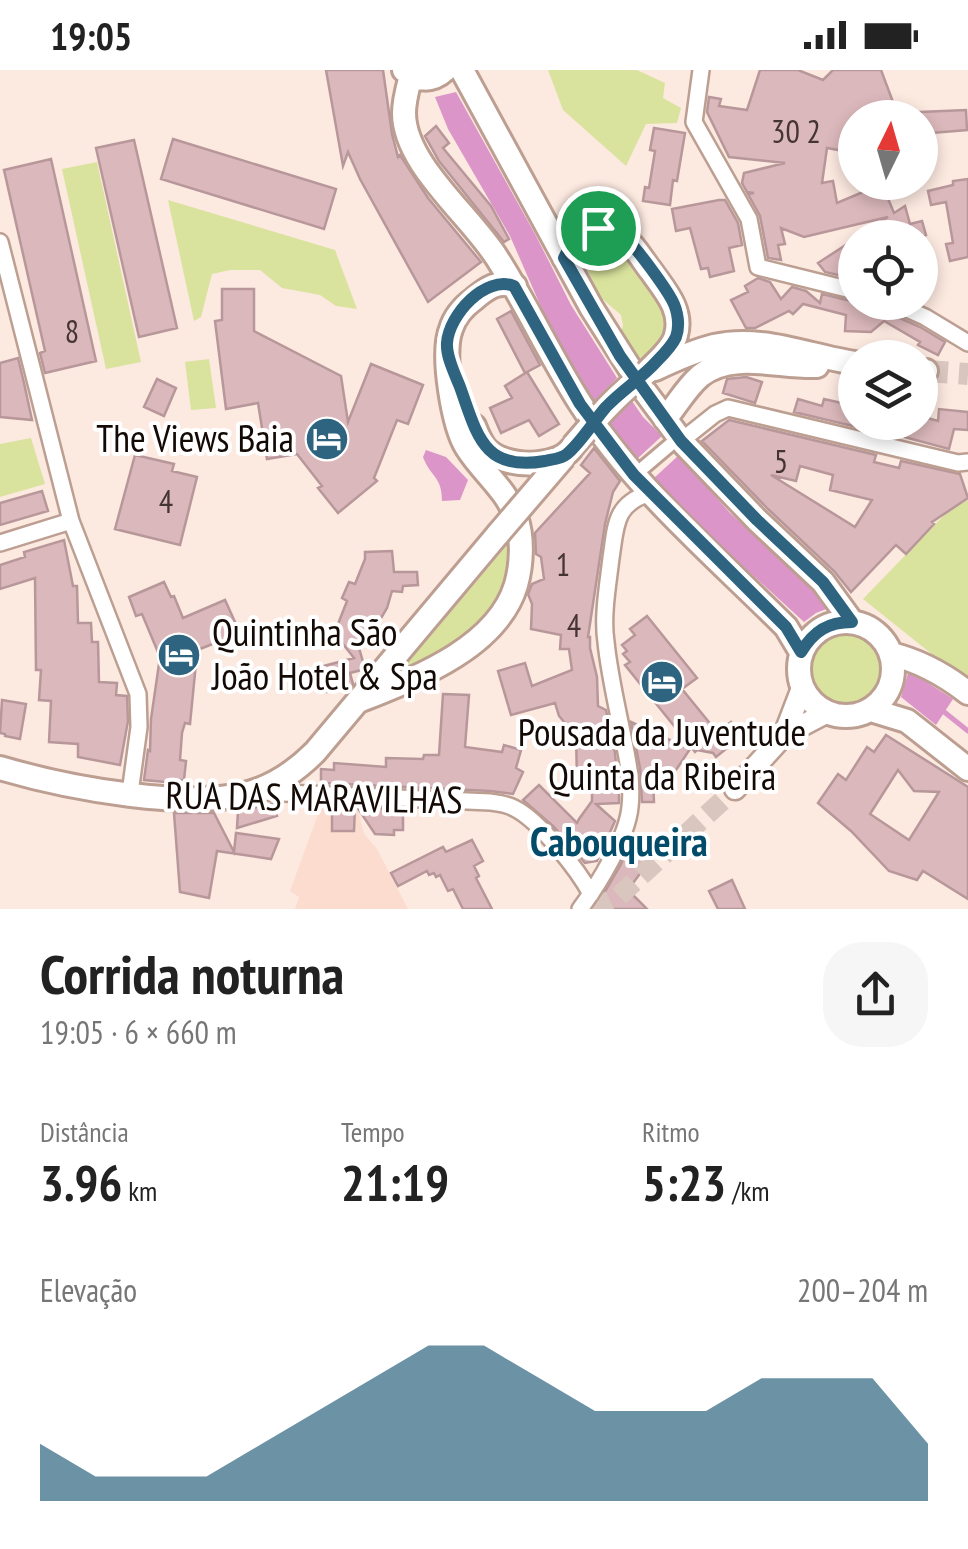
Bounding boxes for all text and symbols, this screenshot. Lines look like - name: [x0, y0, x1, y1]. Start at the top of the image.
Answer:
- text: 19:05: [50, 11, 132, 60]
- north arrow: [838, 100, 938, 200]
- map controls: [838, 100, 938, 440]
- house number: 30 2: [771, 110, 821, 152]
- pin: [556, 186, 641, 271]
- icon: arrive: [571, 201, 626, 256]
- button: locate: [838, 220, 938, 320]
- house number: 8: [65, 310, 79, 352]
- button: layers: [838, 340, 938, 440]
- place label: The Views Baia: [96, 413, 294, 462]
- hotel icon: The Views Baia: [304, 416, 350, 462]
- house number: 5: [774, 440, 788, 482]
- house number: 4: [159, 480, 173, 522]
- house number: 1: [556, 543, 570, 585]
- house number: 4: [567, 604, 581, 646]
- place label: Quintinha São João Hotel & Spa: [211, 607, 438, 700]
- hotel icon: Quintinha São João Hotel & Spa: [156, 632, 202, 678]
- hotel icon: Pousada da Juventude Quinta da Ribeira: [639, 659, 685, 705]
- place label: Pousada da Juventude Quinta da Ribeira: [518, 707, 806, 800]
- street label: RUA DAS MARAVILHAS: [165, 769, 463, 824]
- district label: Cabouqueira: [530, 815, 708, 867]
- text: Corrida noturna: [40, 938, 344, 1009]
- button: share: [823, 942, 928, 1047]
- text: 19:05 · 6 × 660 m: [40, 1011, 237, 1053]
- text: Distância: [40, 1113, 129, 1150]
- text: Tempo: [341, 1113, 405, 1150]
- text: Ritmo: [642, 1113, 700, 1150]
- text: 3.96: [40, 1150, 122, 1215]
- text: 21:19: [341, 1150, 449, 1215]
- text: 5:23: [642, 1150, 726, 1215]
- text: km: [122, 1172, 157, 1209]
- text: /km: [726, 1172, 770, 1209]
- text: Elevação: [40, 1269, 137, 1311]
- text: 200–204 m: [797, 1269, 928, 1311]

